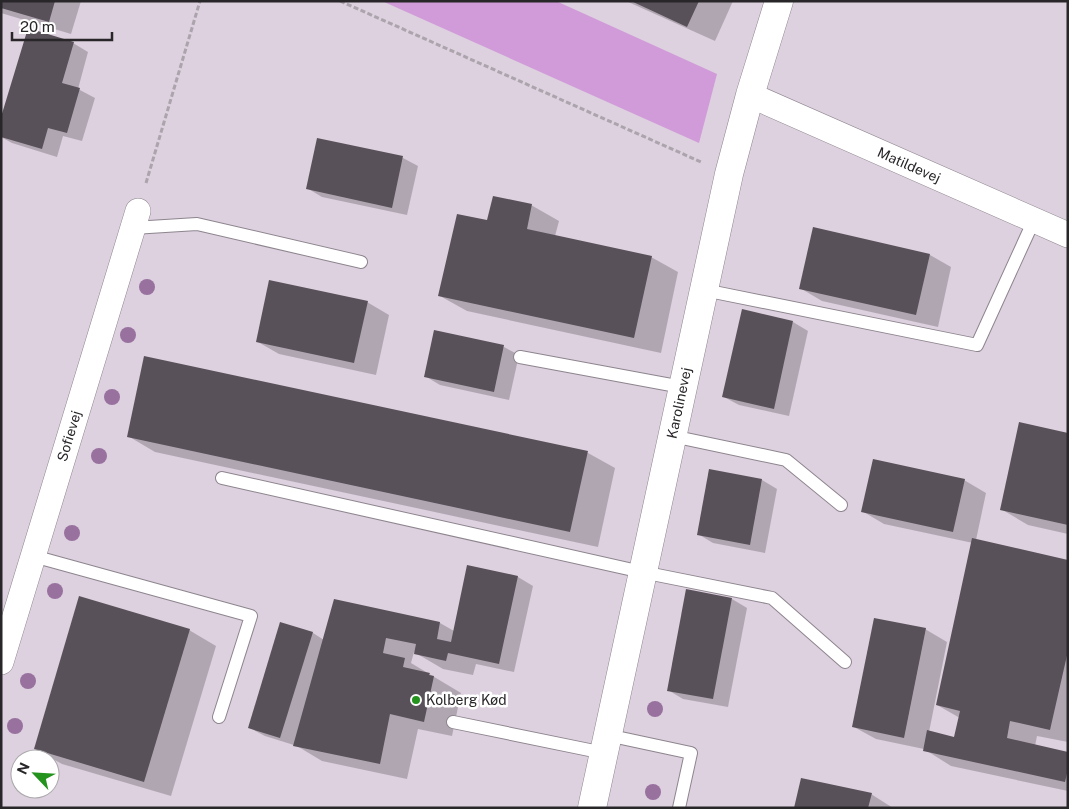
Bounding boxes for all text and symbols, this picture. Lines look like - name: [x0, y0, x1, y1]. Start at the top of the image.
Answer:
- scale bar: [12, 10, 112, 42]
- text: 20 m: [20, 18, 55, 35]
- street label: Matildevej: [875, 144, 943, 186]
- street label: Karolinevej: [664, 366, 694, 440]
- street label: Sofievej: [54, 409, 84, 463]
- place label: Kolberg Kød: [426, 692, 507, 708]
- marker: Kolberg Kød: [410, 694, 422, 706]
- north arrow: [10, 749, 60, 799]
- text: N: [14, 760, 33, 777]

